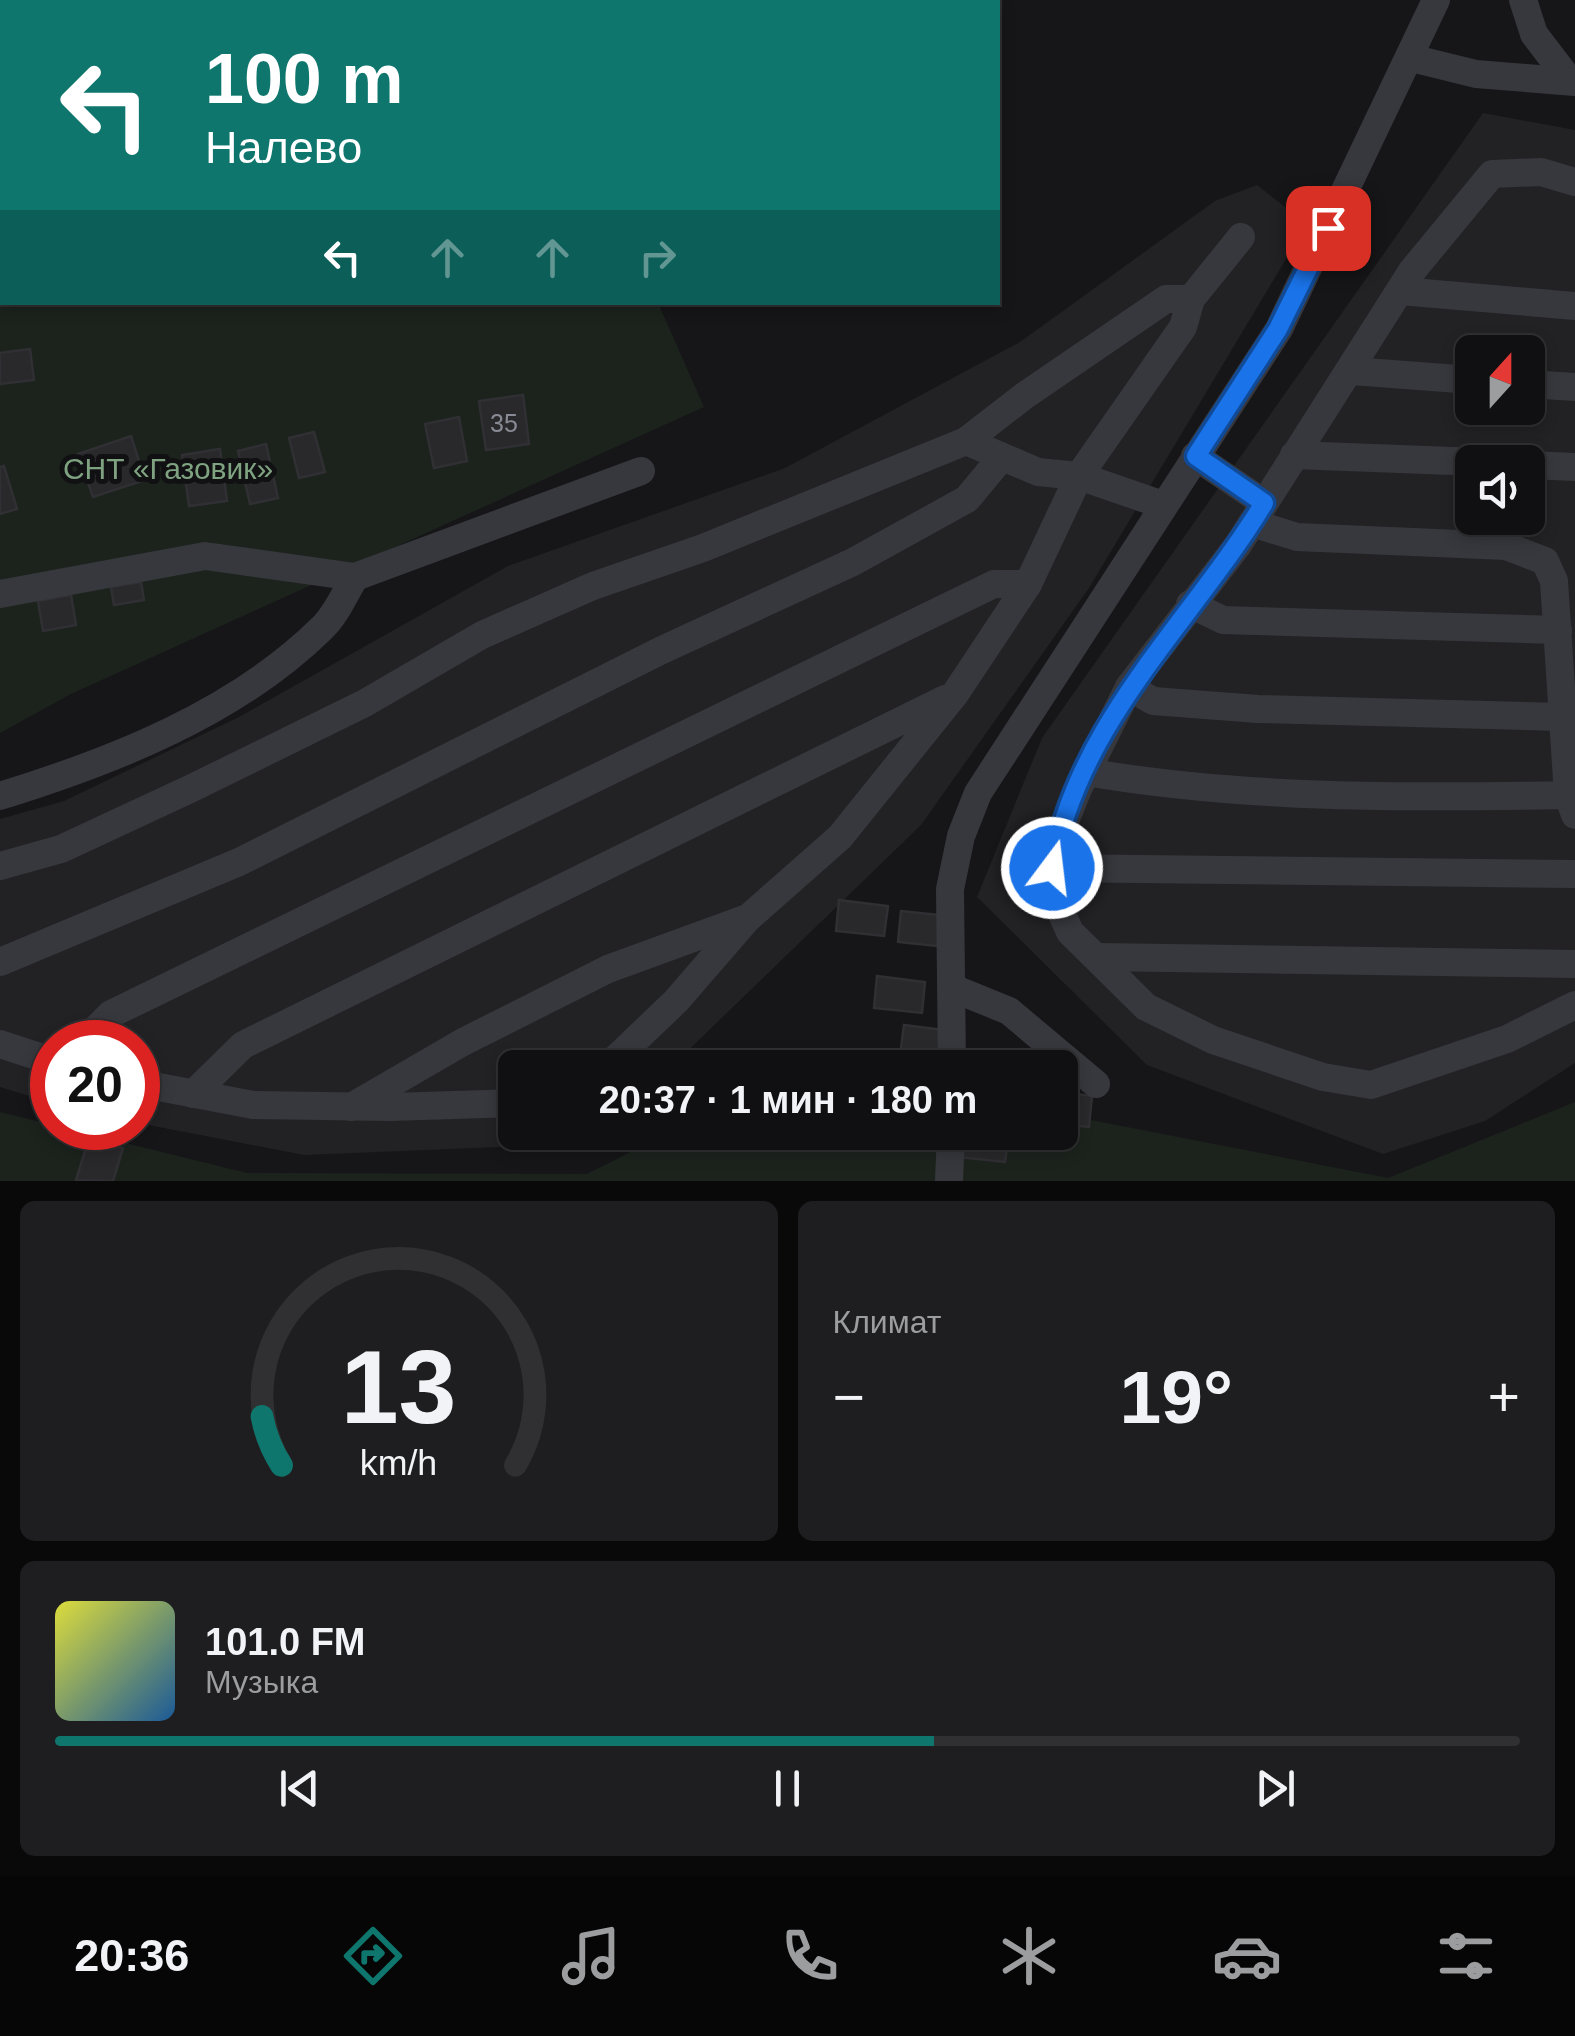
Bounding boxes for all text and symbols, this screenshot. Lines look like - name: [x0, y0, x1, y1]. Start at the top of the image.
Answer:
- icon: left: [40, 40, 170, 170]
- text: 100 m: [205, 40, 403, 118]
- text: Налево: [205, 122, 362, 173]
- pin: [1286, 186, 1371, 271]
- icon: arrive: [1301, 201, 1356, 256]
- icon: left: [315, 230, 370, 285]
- icon: ahead: [420, 230, 475, 285]
- icon: ahead: [525, 230, 580, 285]
- icon: right: [630, 230, 685, 285]
- north arrow: [1455, 335, 1545, 425]
- map controls: [1455, 335, 1545, 535]
- house number: 35: [490, 409, 518, 437]
- button: sound: [1455, 445, 1545, 535]
- park label: СНТ «Газовик»: [63, 452, 273, 485]
- position arrow: [1000, 816, 1104, 920]
- speed limit sign: 20: [30, 1020, 160, 1150]
- text: 20:37 · 1 мин · 180 m: [599, 1079, 977, 1121]
- text: Климат: [833, 1304, 941, 1340]
- text: 13: [341, 1329, 457, 1445]
- text: 19°: [1120, 1355, 1233, 1439]
- text: −: [833, 1366, 865, 1428]
- text: +: [1488, 1366, 1520, 1428]
- text: km/h: [360, 1443, 437, 1483]
- text: 101.0 FM: [205, 1621, 366, 1663]
- text: Музыка: [205, 1664, 318, 1700]
- icon: previous: [272, 1761, 327, 1816]
- icon: pause: [760, 1761, 815, 1816]
- icon: next: [1248, 1761, 1303, 1816]
- icon: directions: [338, 1921, 408, 1991]
- icon: music: [556, 1921, 626, 1991]
- icon: phone: [775, 1921, 845, 1991]
- icon: climate: [994, 1921, 1064, 1991]
- icon: car: [1212, 1921, 1282, 1991]
- icon: filters: [1431, 1921, 1501, 1991]
- text: 20:36: [74, 1930, 189, 1981]

